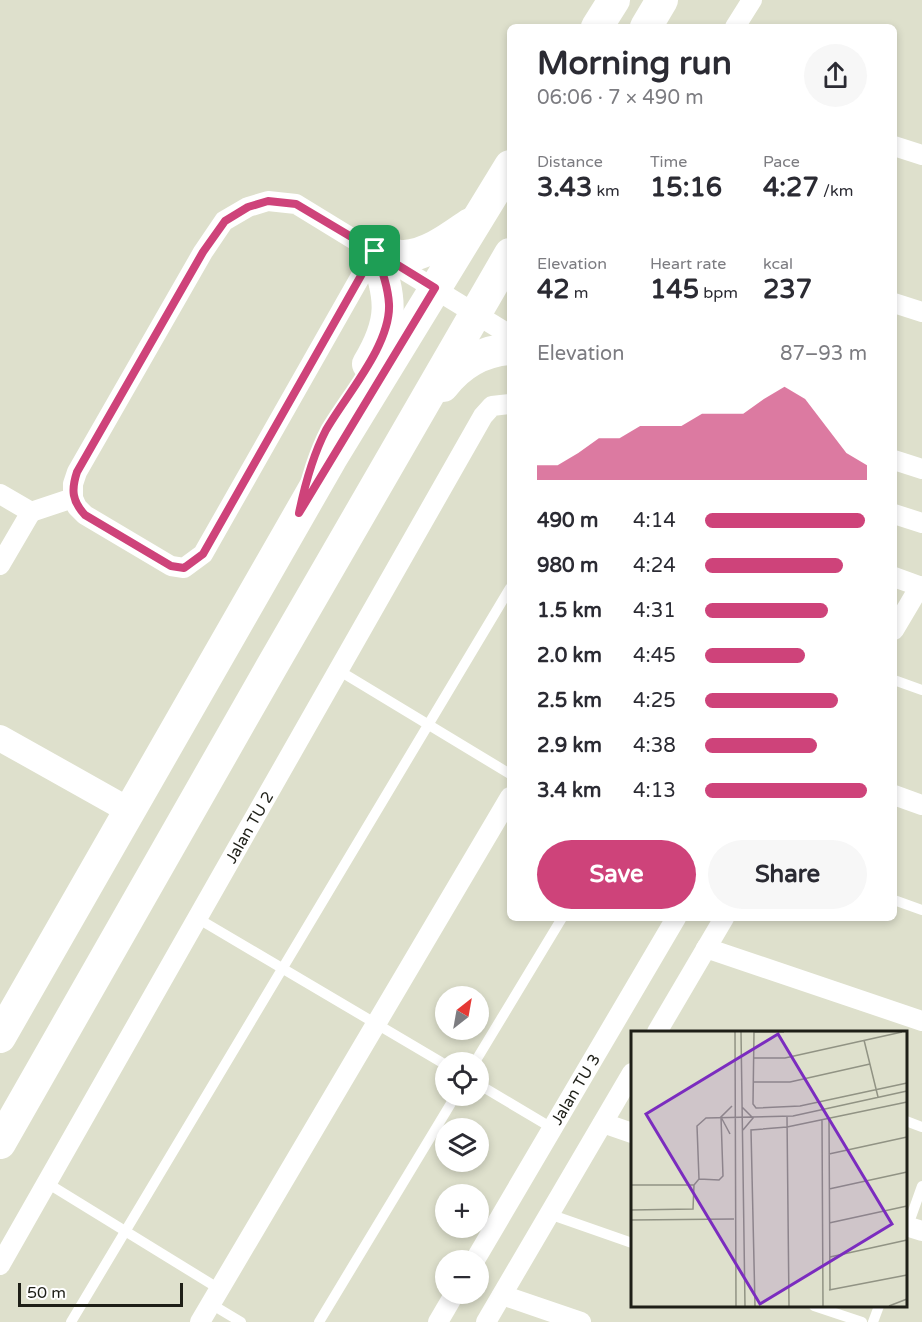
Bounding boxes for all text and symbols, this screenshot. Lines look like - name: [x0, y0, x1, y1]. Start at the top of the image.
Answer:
- text: Morning run: [537, 44, 732, 83]
- button: share: [804, 44, 867, 107]
- text: 06:06 · 7 × 490 m: [537, 86, 704, 110]
- text: Distance: [537, 152, 603, 172]
- text: Time: [650, 152, 687, 172]
- text: Pace: [763, 152, 800, 172]
- text: 3.43: [537, 172, 592, 203]
- text: 15:16: [650, 172, 722, 203]
- text: 4:27: [763, 172, 819, 203]
- text: km: [592, 181, 620, 201]
- text: /km: [819, 181, 853, 201]
- pin: [349, 225, 400, 276]
- icon: arrive: [358, 234, 391, 267]
- text: Elevation: [537, 254, 607, 274]
- text: Heart rate: [650, 254, 726, 274]
- text: kcal: [763, 254, 793, 274]
- text: 42: [537, 274, 570, 305]
- text: 145: [650, 274, 699, 305]
- text: 237: [763, 274, 812, 305]
- text: m: [570, 283, 589, 303]
- text: bpm: [699, 283, 738, 303]
- text: Elevation: [537, 342, 624, 366]
- text: 87–93 m: [780, 342, 867, 366]
- text: 490 m: [537, 509, 598, 533]
- text: 4:14: [633, 509, 676, 533]
- text: 980 m: [537, 554, 598, 578]
- text: 4:24: [633, 554, 676, 578]
- text: 1.5 km: [537, 599, 602, 623]
- text: 4:31: [633, 599, 676, 623]
- text: 2.0 km: [537, 644, 602, 668]
- text: 4:45: [633, 644, 676, 668]
- text: 2.5 km: [537, 689, 602, 713]
- text: 4:25: [633, 689, 676, 713]
- text: 2.9 km: [537, 734, 602, 758]
- text: 4:38: [633, 734, 676, 758]
- text: 3.4 km: [537, 779, 601, 803]
- text: 4:13: [633, 779, 676, 803]
- street label: Jalan TU 2: [221, 788, 278, 867]
- button: Save: [537, 840, 696, 909]
- button: Share: [708, 840, 867, 909]
- north arrow: [435, 986, 489, 1040]
- map controls: [435, 986, 489, 1304]
- inset map: [631, 1031, 907, 1307]
- street label: Jalan TU 3: [547, 1050, 605, 1129]
- button: locate: [435, 1052, 489, 1106]
- button: layers: [435, 1118, 489, 1172]
- button: +: [435, 1184, 489, 1238]
- button: −: [435, 1250, 489, 1304]
- scale bar: [18, 1280, 183, 1308]
- text: 50 m: [27, 1283, 66, 1303]

